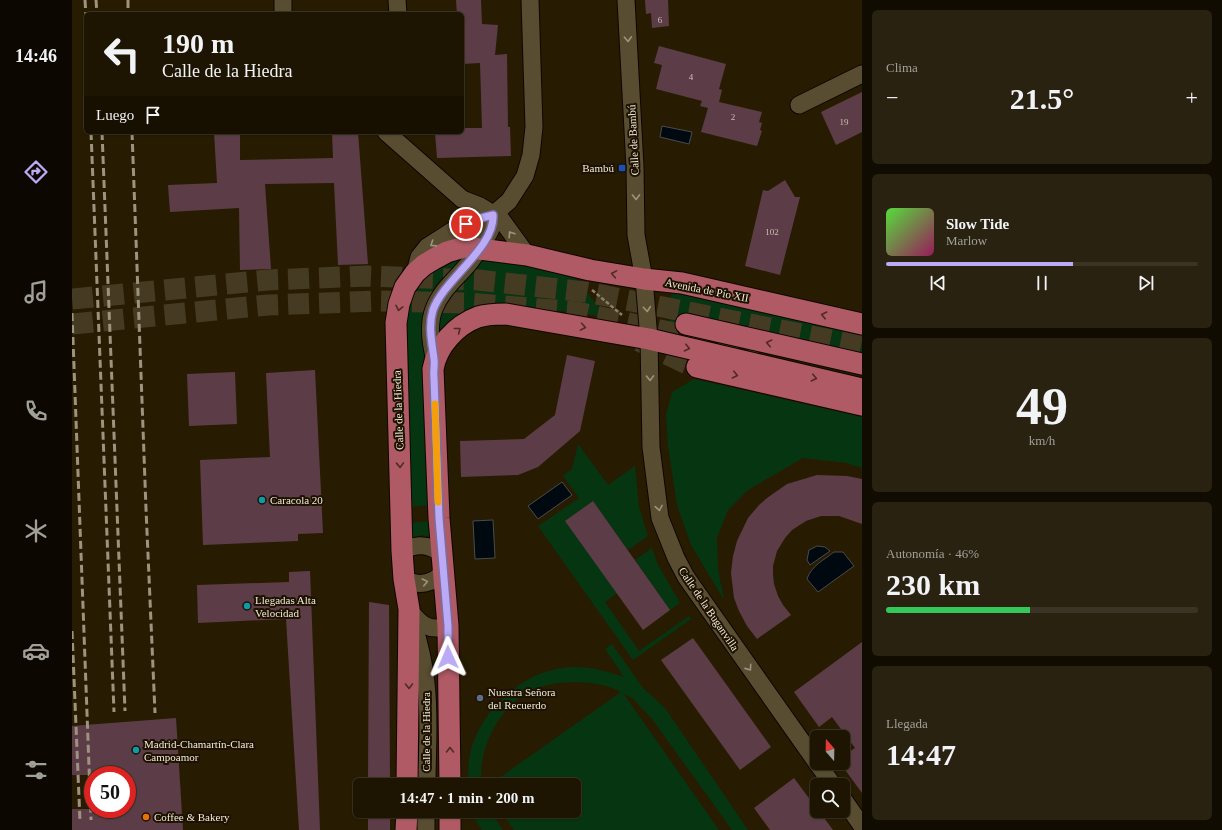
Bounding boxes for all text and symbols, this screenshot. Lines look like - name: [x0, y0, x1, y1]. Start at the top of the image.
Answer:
- house number: 6: [658, 15, 663, 25]
- icon: left: [96, 28, 148, 80]
- text: 190 m: [162, 28, 234, 59]
- one-way arrow: [623, 36, 632, 42]
- text: 14:46: [15, 46, 57, 66]
- text: Clima: [886, 60, 918, 75]
- text: Calle de la Hiedra: [162, 61, 292, 81]
- house number: 4: [689, 72, 694, 82]
- text: 21.5°: [1010, 82, 1074, 115]
- text: −: [886, 85, 898, 110]
- text: +: [1186, 85, 1198, 110]
- icon: arrive: [142, 104, 164, 126]
- street label: Calle de Bambú: [625, 104, 641, 176]
- text: Luego: [96, 107, 134, 123]
- house number: 2: [731, 112, 735, 122]
- house number: 19: [840, 117, 849, 127]
- icon: directions: [22, 158, 50, 186]
- place label: Bambú: [582, 162, 614, 174]
- marker: Bambú: [617, 163, 627, 173]
- one-way arrow: [632, 194, 640, 200]
- pin: [449, 207, 483, 241]
- icon: arrive: [455, 213, 477, 235]
- text: Slow Tide: [946, 216, 1009, 232]
- house number: 102: [765, 227, 779, 237]
- one-way arrow: [508, 231, 516, 238]
- text: Marlow: [946, 233, 987, 248]
- one-way arrow: [430, 239, 437, 246]
- one-way arrow: [611, 270, 617, 279]
- icon: previous: [927, 272, 949, 294]
- icon: pause: [1031, 272, 1053, 294]
- icon: next: [1135, 272, 1157, 294]
- street label: Avenida de Pío XII: [664, 276, 750, 304]
- icon: music: [22, 278, 50, 306]
- one-way arrow: [395, 304, 403, 311]
- one-way arrow: [642, 306, 651, 312]
- one-way arrow: [821, 312, 827, 320]
- one-way arrow: [579, 322, 586, 331]
- one-way arrow: [453, 327, 460, 334]
- one-way arrow: [766, 339, 773, 347]
- one-way arrow: [683, 343, 690, 352]
- street label: Calle de la Hiedra: [391, 370, 405, 450]
- one-way arrow: [732, 371, 738, 379]
- one-way arrow: [811, 373, 817, 381]
- one-way arrow: [646, 375, 654, 381]
- text: 49: [1016, 378, 1068, 435]
- icon: phone: [22, 397, 50, 425]
- text: km/h: [1029, 433, 1055, 448]
- one-way arrow: [396, 462, 404, 468]
- place label: Caracola 20: [270, 494, 323, 506]
- marker: Caracola 20: [257, 495, 267, 505]
- one-way arrow: [654, 504, 662, 511]
- icon: climate: [22, 517, 50, 545]
- text: Autonomía · 46%: [886, 546, 979, 561]
- street label: Calle de la Buganvilla: [677, 565, 741, 653]
- text: 230 km: [886, 568, 980, 601]
- one-way arrow: [422, 579, 429, 587]
- place label: Llegadas Alta Velocidad: [255, 594, 316, 619]
- marker: Llegadas Alta Velocidad: [242, 601, 252, 611]
- position arrow: [427, 636, 469, 678]
- icon: car: [22, 637, 50, 665]
- one-way arrow: [744, 664, 752, 671]
- one-way arrow: [405, 683, 413, 689]
- place label: Nuestra Señora del Recuerdo: [488, 686, 556, 711]
- street label: Calle de la Hiedra: [420, 692, 432, 772]
- marker: Nuestra Señora del Recuerdo: [475, 693, 485, 703]
- text: Llegada: [886, 716, 928, 731]
- north arrow: [810, 730, 850, 770]
- map controls: [810, 730, 850, 818]
- place label: Madrid-Chamartín-Clara Campoamor: [144, 738, 254, 763]
- text: 14:47: [886, 738, 956, 771]
- marker: Madrid-Chamartín-Clara Campoamor: [131, 745, 141, 755]
- one-way arrow: [446, 747, 454, 753]
- icon: filters: [22, 756, 50, 784]
- speed limit sign: 50: [84, 766, 136, 818]
- button: search: [810, 778, 850, 818]
- text: 14:47 · 1 min · 200 m: [400, 790, 535, 806]
- place label: Coffee & Bakery: [154, 811, 230, 823]
- marker: Coffee & Bakery: [141, 812, 151, 822]

